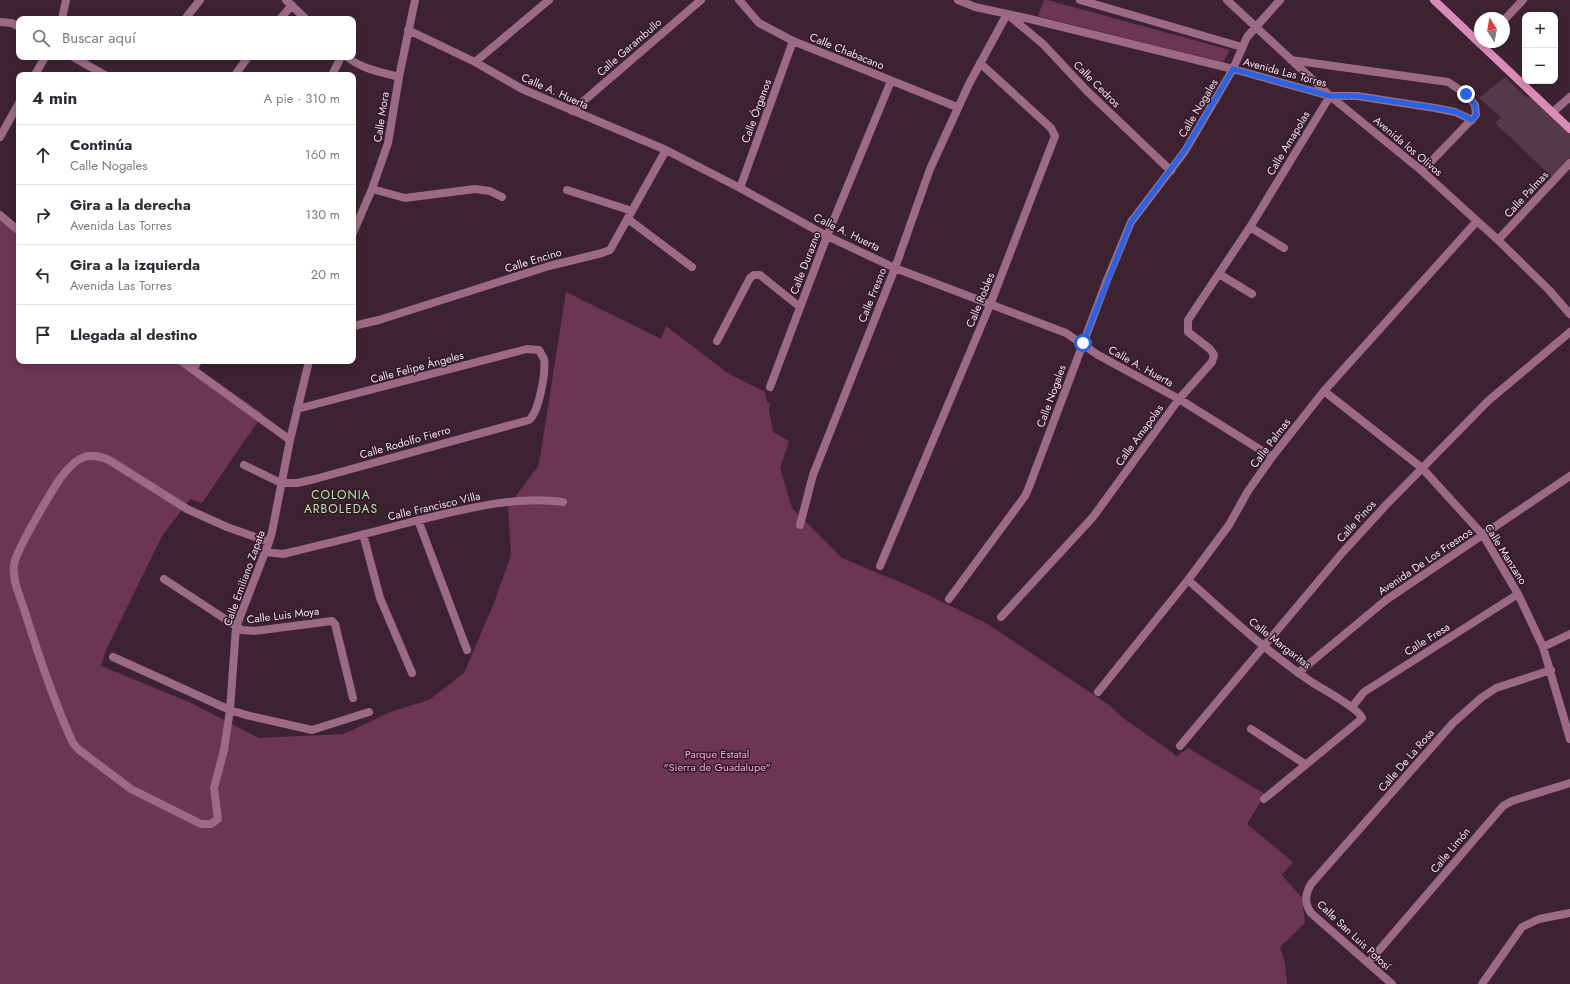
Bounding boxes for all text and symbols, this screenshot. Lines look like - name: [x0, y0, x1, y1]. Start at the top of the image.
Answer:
- north arrow: [1474, 12, 1510, 48]
- map controls: [1522, 12, 1558, 84]
- button: +: [1522, 12, 1558, 48]
- street label: Calle Garambullo: [593, 14, 665, 80]
- search box: [16, 16, 356, 60]
- icon: search: [30, 27, 52, 49]
- text: Buscar aquí: [62, 27, 136, 49]
- street label: Calle Chabacano: [807, 29, 887, 73]
- button: −: [1522, 48, 1558, 84]
- street label: Avenida Las Torres: [1241, 53, 1329, 91]
- street label: Calle Cedros: [1070, 57, 1124, 111]
- street label: Calle A. Huerta: [519, 69, 591, 113]
- street label: Calle Nogales: [1174, 75, 1222, 140]
- street label: Calle Órganos: [737, 76, 775, 145]
- route end: [1457, 85, 1475, 103]
- text: 4 min: [32, 86, 77, 110]
- text: A pie · 310 m: [264, 89, 340, 108]
- street label: Calle Mora: [369, 91, 393, 143]
- street label: Calle Amapolas: [1262, 107, 1314, 178]
- street label: Avenida los Olivos: [1370, 112, 1447, 180]
- text: Continúa: [70, 134, 132, 156]
- icon: ahead: [32, 144, 54, 166]
- text: 160 m: [305, 145, 340, 164]
- text: Calle Nogales: [70, 156, 148, 175]
- street label: Calle Palmas: [1500, 167, 1552, 221]
- text: Gira a la derecha: [70, 194, 191, 216]
- icon: right: [32, 204, 54, 226]
- text: 130 m: [305, 205, 340, 224]
- street label: Calle A. Huerta: [811, 209, 883, 255]
- text: Avenida Las Torres: [70, 216, 172, 235]
- street label: Calle Durazno: [786, 229, 824, 297]
- street label: Calle Encino: [503, 244, 563, 276]
- text: Gira a la izquierda: [70, 254, 200, 276]
- icon: left: [32, 264, 54, 286]
- text: 20 m: [311, 265, 340, 284]
- street label: Calle Fresno: [854, 265, 890, 325]
- street label: Calle Robles: [962, 270, 998, 330]
- text: Avenida Las Torres: [70, 276, 172, 295]
- icon: arrive: [32, 324, 54, 346]
- text: Llegada al destino: [70, 324, 197, 346]
- route start: [1074, 334, 1092, 352]
- street label: Calle A. Huerta: [1106, 342, 1176, 390]
- street label: Calle Felipe Ángeles: [369, 347, 466, 387]
- street label: Calle Nogales: [1032, 362, 1070, 430]
- street label: Calle Amapolas: [1111, 401, 1167, 469]
- street label: Calle Palmas: [1246, 414, 1294, 471]
- street label: Calle Rodolfo Fierro: [358, 421, 452, 463]
- district label: COLONIA ARBOLEDAS: [304, 486, 378, 518]
- street label: Calle Francisco Villa: [386, 488, 482, 524]
- street label: Calle Pinos: [1333, 496, 1380, 546]
- street label: Calle Manzano: [1481, 521, 1531, 587]
- street label: Avenida De Los Fresnos: [1375, 523, 1476, 599]
- street label: Calle Emiliano Zapata: [219, 528, 269, 628]
- street label: Calle Luis Moya: [246, 603, 320, 627]
- street label: Calle Margaritas: [1245, 614, 1315, 673]
- street label: Calle Fresa: [1401, 619, 1453, 659]
- street label: Calle De La Rosa: [1374, 725, 1438, 795]
- park label: Parque Estatal "Sierra de Guadalupe": [663, 746, 771, 775]
- street label: Calle Limón: [1426, 824, 1474, 876]
- street label: Calle San Luis Potosí: [1313, 896, 1395, 974]

